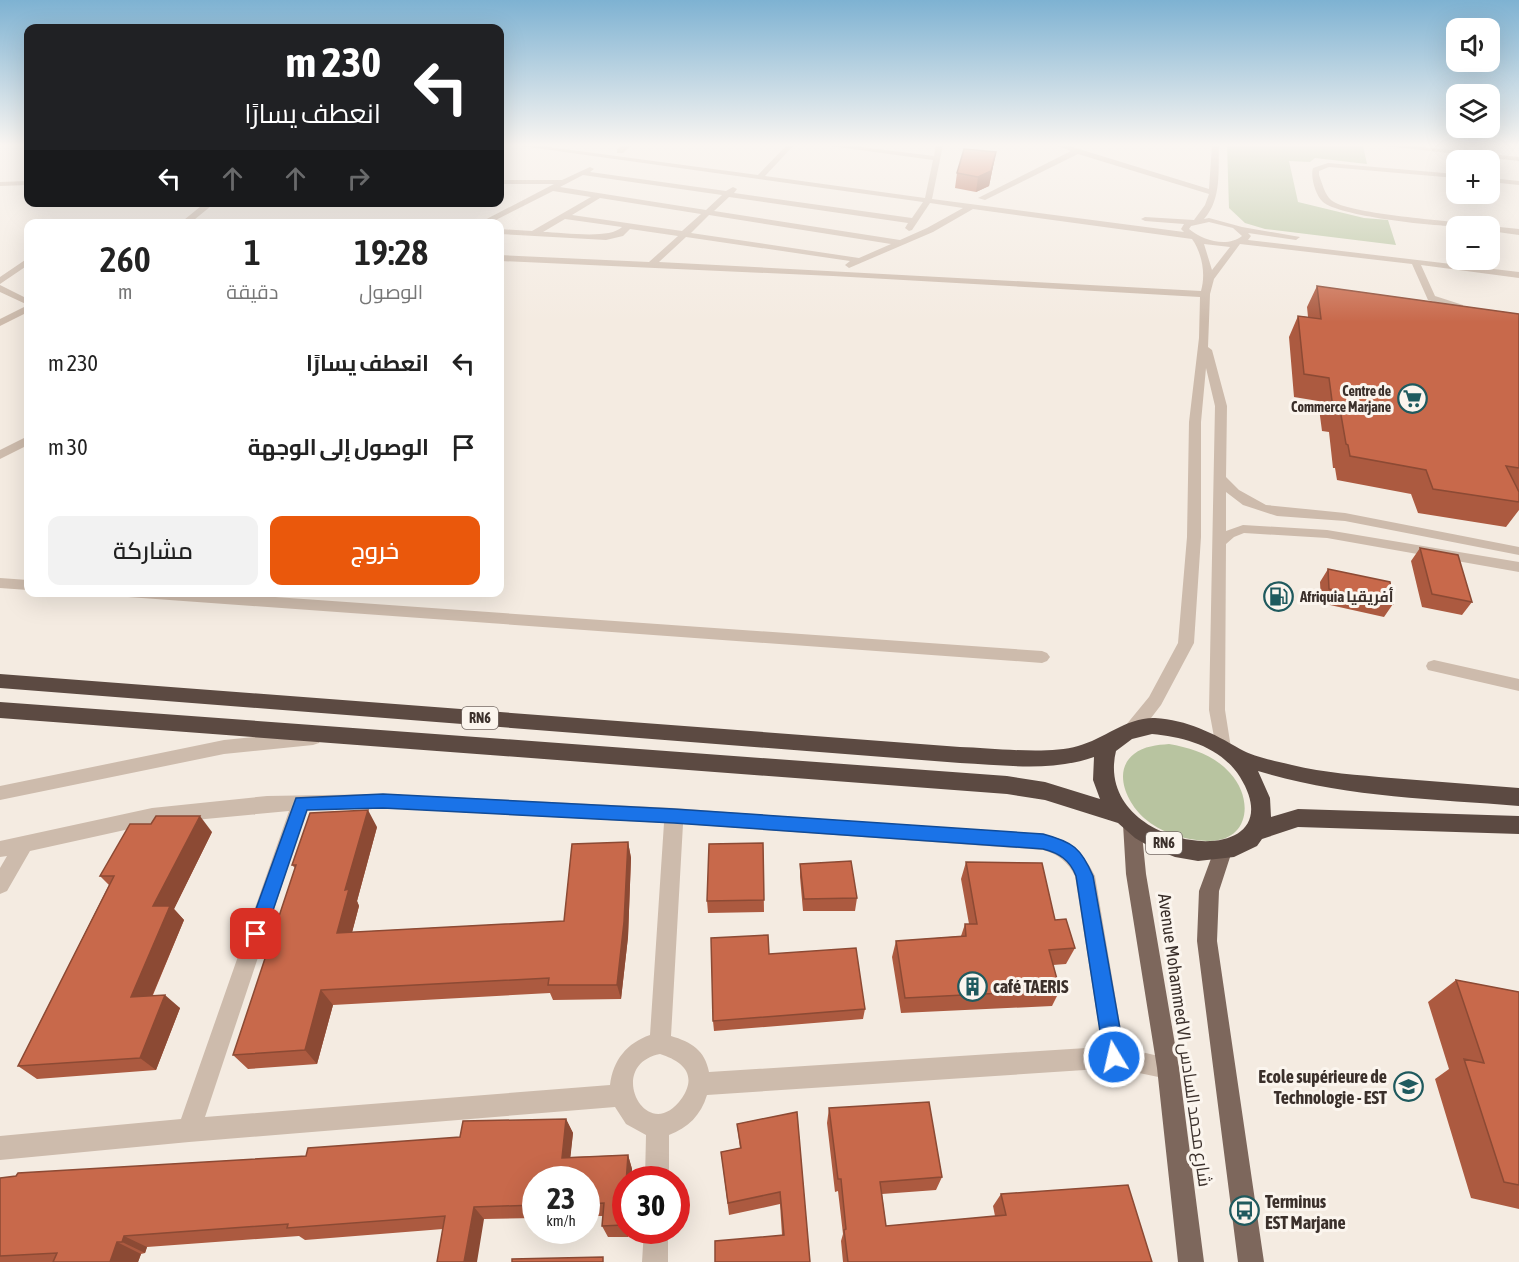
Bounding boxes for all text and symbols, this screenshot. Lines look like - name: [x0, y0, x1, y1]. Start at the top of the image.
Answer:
- map controls: [1446, 18, 1500, 270]
- button: sound: [1446, 18, 1500, 72]
- text: 230 m: [286, 38, 381, 86]
- icon: left: [402, 48, 480, 126]
- button: layers: [1446, 84, 1500, 138]
- text: انعطف يسارًا: [244, 98, 381, 129]
- button: +: [1446, 150, 1500, 204]
- icon: left: [153, 162, 186, 195]
- icon: ahead: [216, 162, 249, 195]
- icon: ahead: [279, 162, 312, 195]
- icon: right: [342, 162, 375, 195]
- button: −: [1446, 216, 1500, 270]
- text: 1: [244, 231, 261, 273]
- text: 19:28: [354, 231, 428, 273]
- text: 260: [100, 238, 151, 280]
- text: m: [118, 280, 132, 303]
- text: دقيقة: [226, 280, 278, 303]
- text: الوصول: [359, 280, 423, 303]
- icon: left: [447, 347, 480, 380]
- text: 230 m: [48, 350, 98, 376]
- text: انعطف يسارًا: [306, 350, 429, 376]
- place label: Centre de Commerce Marjane: [1291, 383, 1391, 415]
- supermarket icon: Centre de Commerce Marjane: [1396, 383, 1428, 415]
- icon: arrive: [447, 431, 480, 464]
- text: 30 m: [48, 434, 88, 460]
- text: الوصول إلى الوجهة: [248, 434, 429, 460]
- button: مشاركة: [48, 516, 258, 585]
- button: خروج: [270, 516, 480, 585]
- fuel station icon: Afriquia أفريقيا: [1263, 580, 1295, 612]
- place label: Afriquia أفريقيا: [1299, 587, 1394, 606]
- road number: RN6: [462, 707, 498, 729]
- road number: RN6: [1146, 832, 1182, 854]
- street label: Avenue Mohammed VI شارع محمد السادس: [1152, 892, 1216, 1188]
- pin: [230, 908, 281, 959]
- icon: arrive: [239, 917, 272, 950]
- building icon: café TAERIS: [956, 970, 988, 1002]
- place label: café TAERIS: [993, 976, 1069, 997]
- position arrow: [1082, 1025, 1146, 1089]
- place label: Ecole supérieure de Technologie - EST: [1258, 1066, 1387, 1108]
- school or university icon: Ecole supérieure de Technologie - EST: [1392, 1070, 1424, 1102]
- speed limit sign: 30: [612, 1166, 690, 1244]
- text: 23: [547, 1181, 575, 1215]
- place label: Terminus EST Marjane: [1265, 1191, 1346, 1233]
- bus stop icon: Terminus EST Marjane: [1228, 1195, 1260, 1227]
- text: km/h: [546, 1212, 576, 1229]

